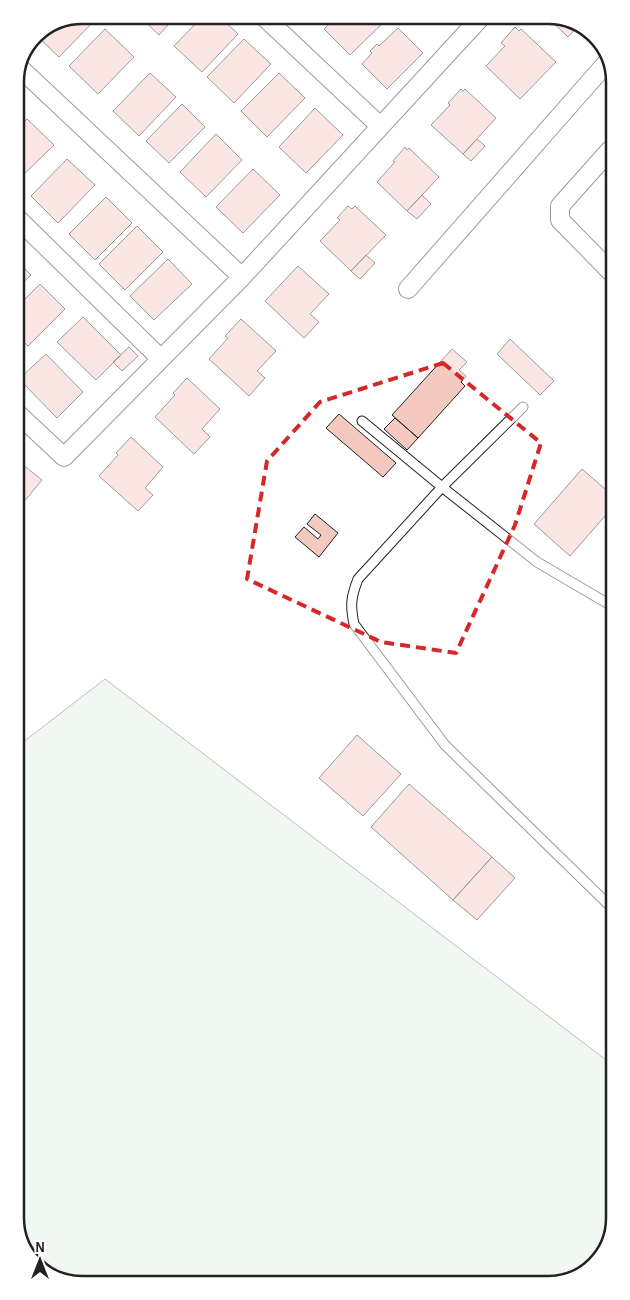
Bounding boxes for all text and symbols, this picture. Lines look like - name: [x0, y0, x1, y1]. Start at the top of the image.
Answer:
- north arrow: [15, 1235, 65, 1285]
- text: N: [35, 1241, 45, 1255]

